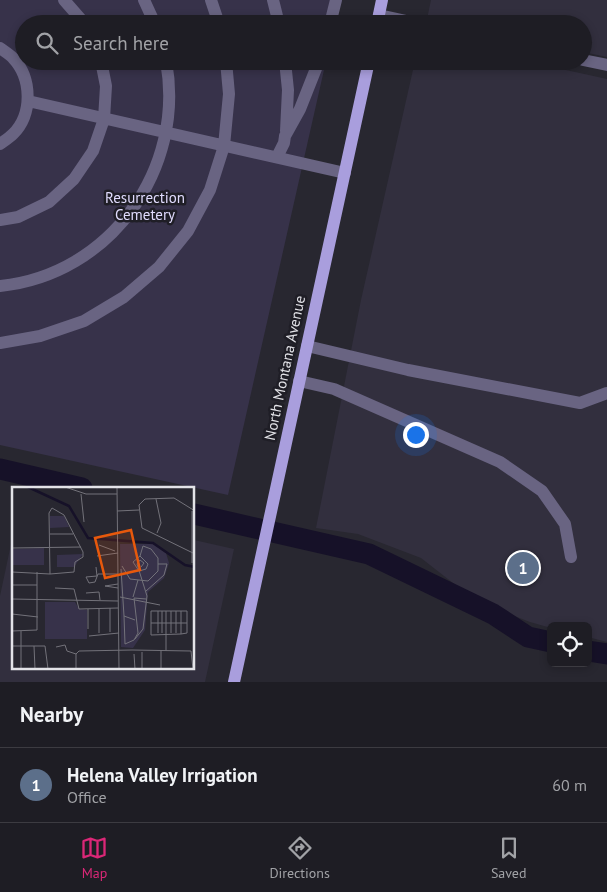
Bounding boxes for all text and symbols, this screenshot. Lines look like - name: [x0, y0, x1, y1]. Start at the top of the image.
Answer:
- search box: [15, 15, 592, 70]
- icon: search: [33, 29, 61, 57]
- text: Search here: [73, 31, 169, 55]
- park label: Resurrection Cemetery: [105, 188, 185, 224]
- street label: North Montana Avenue: [260, 294, 309, 442]
- your location: [403, 422, 429, 448]
- inset map: [12, 487, 195, 670]
- pin: 1: [507, 549, 539, 587]
- map controls: [547, 622, 592, 667]
- button: locate: [547, 622, 592, 667]
- text: Nearby: [20, 701, 83, 728]
- text: Helena Valley Irrigation: [67, 763, 258, 787]
- text: 1: [31, 775, 41, 795]
- text: 60 m: [552, 775, 587, 795]
- text: Office: [67, 787, 107, 807]
- tab: Map: [80, 834, 108, 882]
- tab: Directions: [269, 834, 330, 882]
- tab: Saved: [491, 834, 527, 882]

